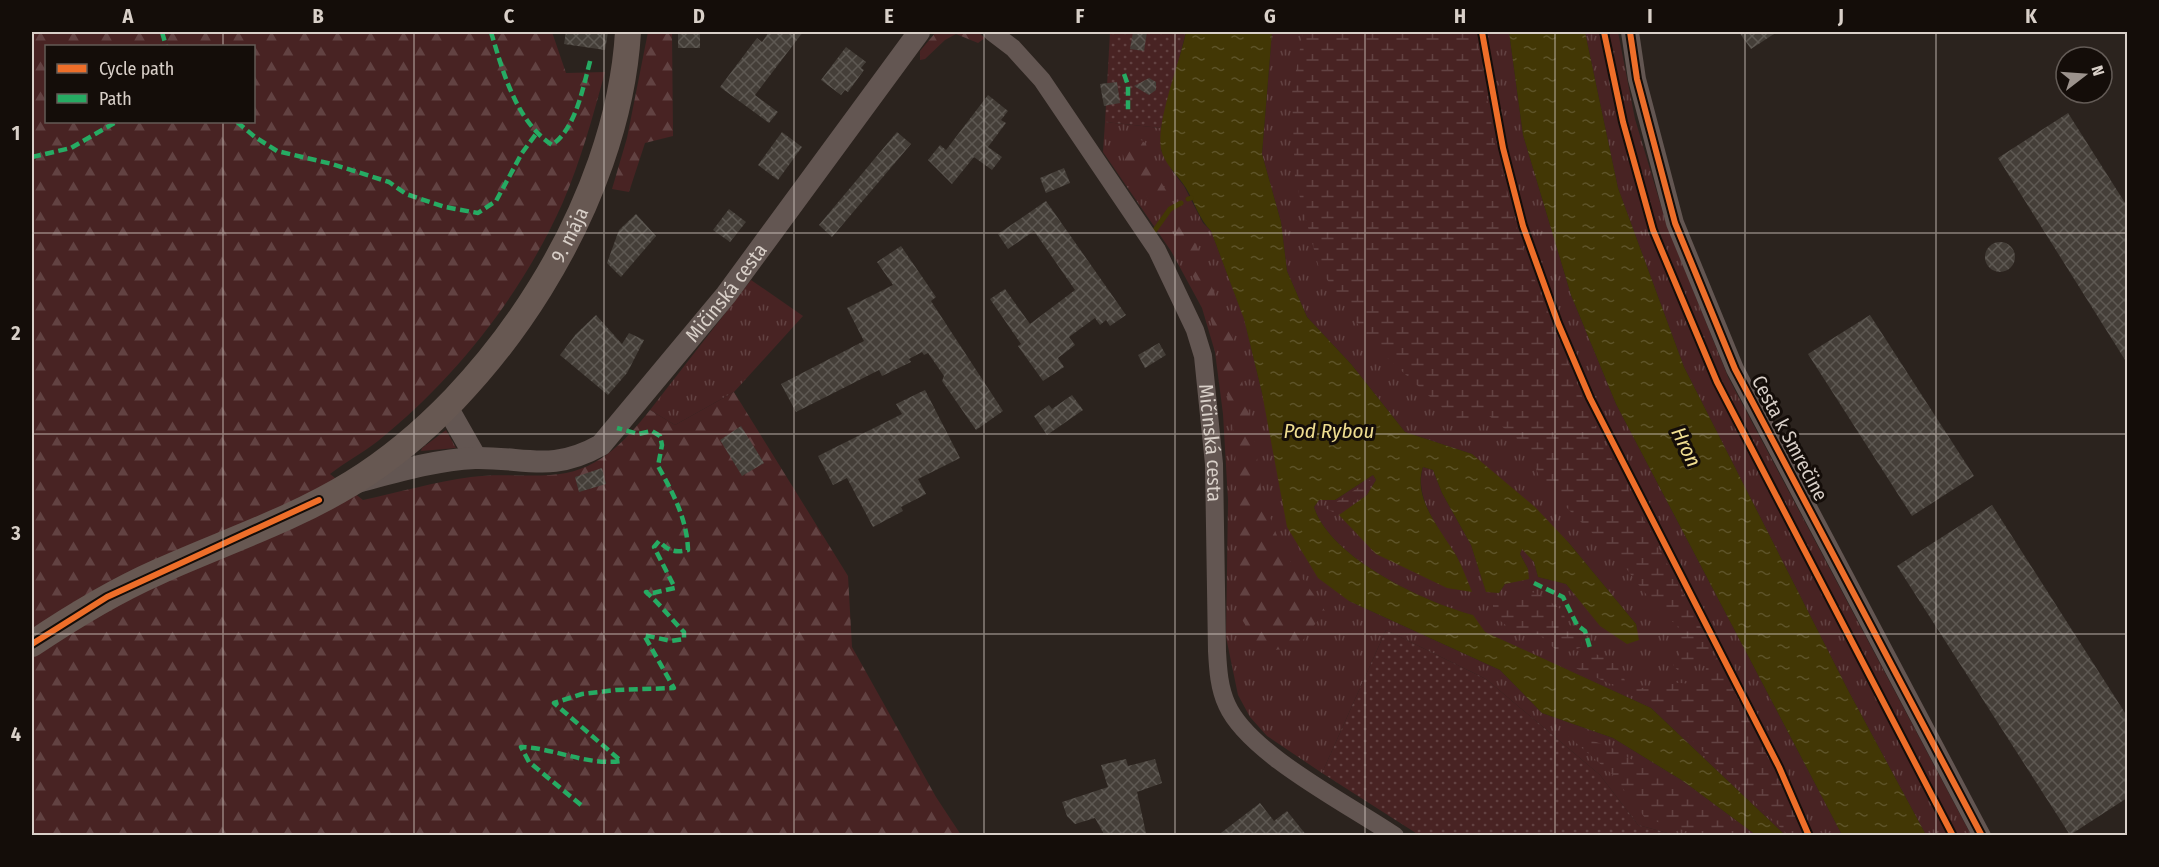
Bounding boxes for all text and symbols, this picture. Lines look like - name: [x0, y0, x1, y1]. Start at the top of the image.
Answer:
- text: A: [122, 4, 135, 28]
- text: B: [312, 4, 324, 28]
- text: C: [504, 4, 515, 28]
- text: D: [693, 4, 705, 28]
- text: E: [884, 4, 894, 28]
- text: F: [1076, 4, 1085, 28]
- text: G: [1264, 4, 1276, 28]
- text: H: [1454, 4, 1466, 28]
- text: I: [1647, 4, 1653, 28]
- text: J: [1837, 4, 1844, 28]
- text: K: [2025, 4, 2037, 28]
- legend: [45, 45, 255, 123]
- north arrow: [2054, 45, 2114, 105]
- text: Cycle path: [99, 58, 174, 80]
- text: N: [2087, 63, 2108, 78]
- text: Path: [99, 88, 132, 110]
- text: 1: [12, 121, 20, 145]
- street label: 9. mája: [546, 204, 593, 267]
- street label: Mičinská cesta: [680, 239, 772, 347]
- text: 2: [10, 321, 21, 345]
- street label: Cesta k Smrečine: [1747, 371, 1833, 505]
- street label: Mičinská cesta: [1194, 383, 1227, 502]
- water label: Pod Rybou: [1284, 418, 1374, 444]
- water label: Hron: [1665, 423, 1707, 471]
- text: 3: [10, 521, 21, 545]
- text: 4: [11, 722, 21, 746]

